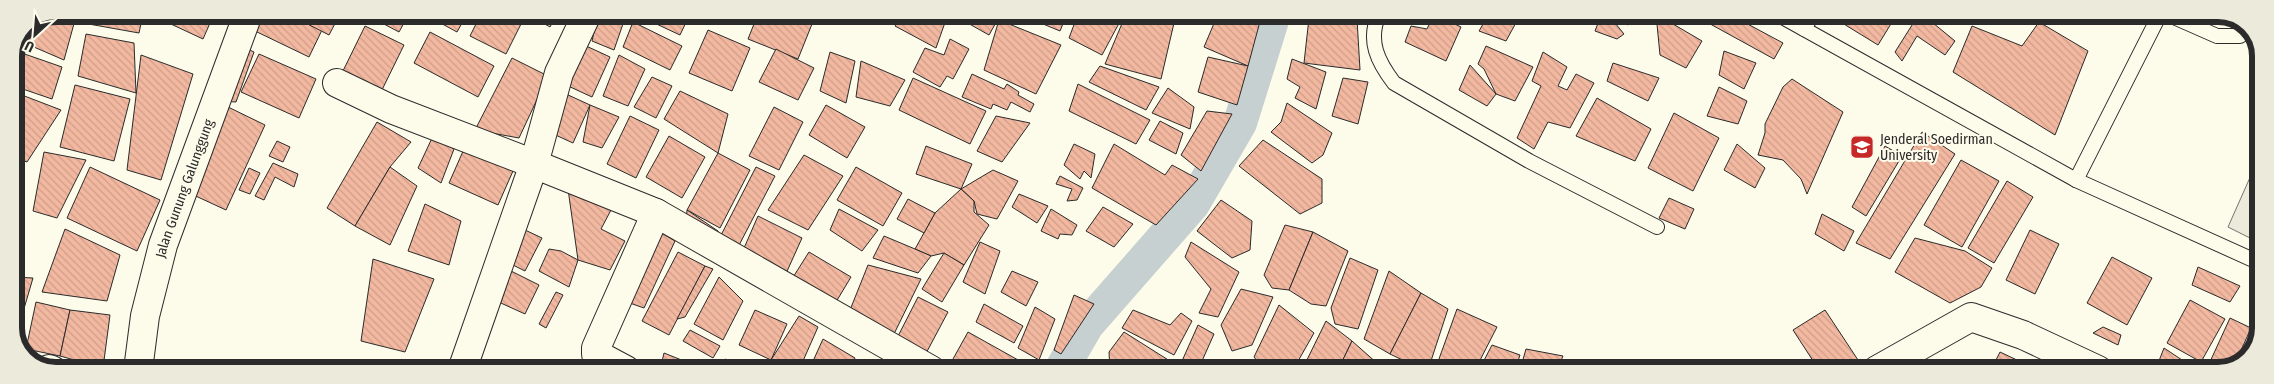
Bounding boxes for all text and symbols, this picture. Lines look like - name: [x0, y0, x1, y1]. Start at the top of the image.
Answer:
- north arrow: [10, 10, 60, 60]
- text: U: [22, 37, 37, 56]
- street label: Jalan Gunung Galunggung: [152, 116, 218, 260]
- place label: Jenderal Soedirman University: [1880, 131, 1993, 164]
- school or university icon: Jenderal Soedirman University: [1849, 134, 1875, 160]

